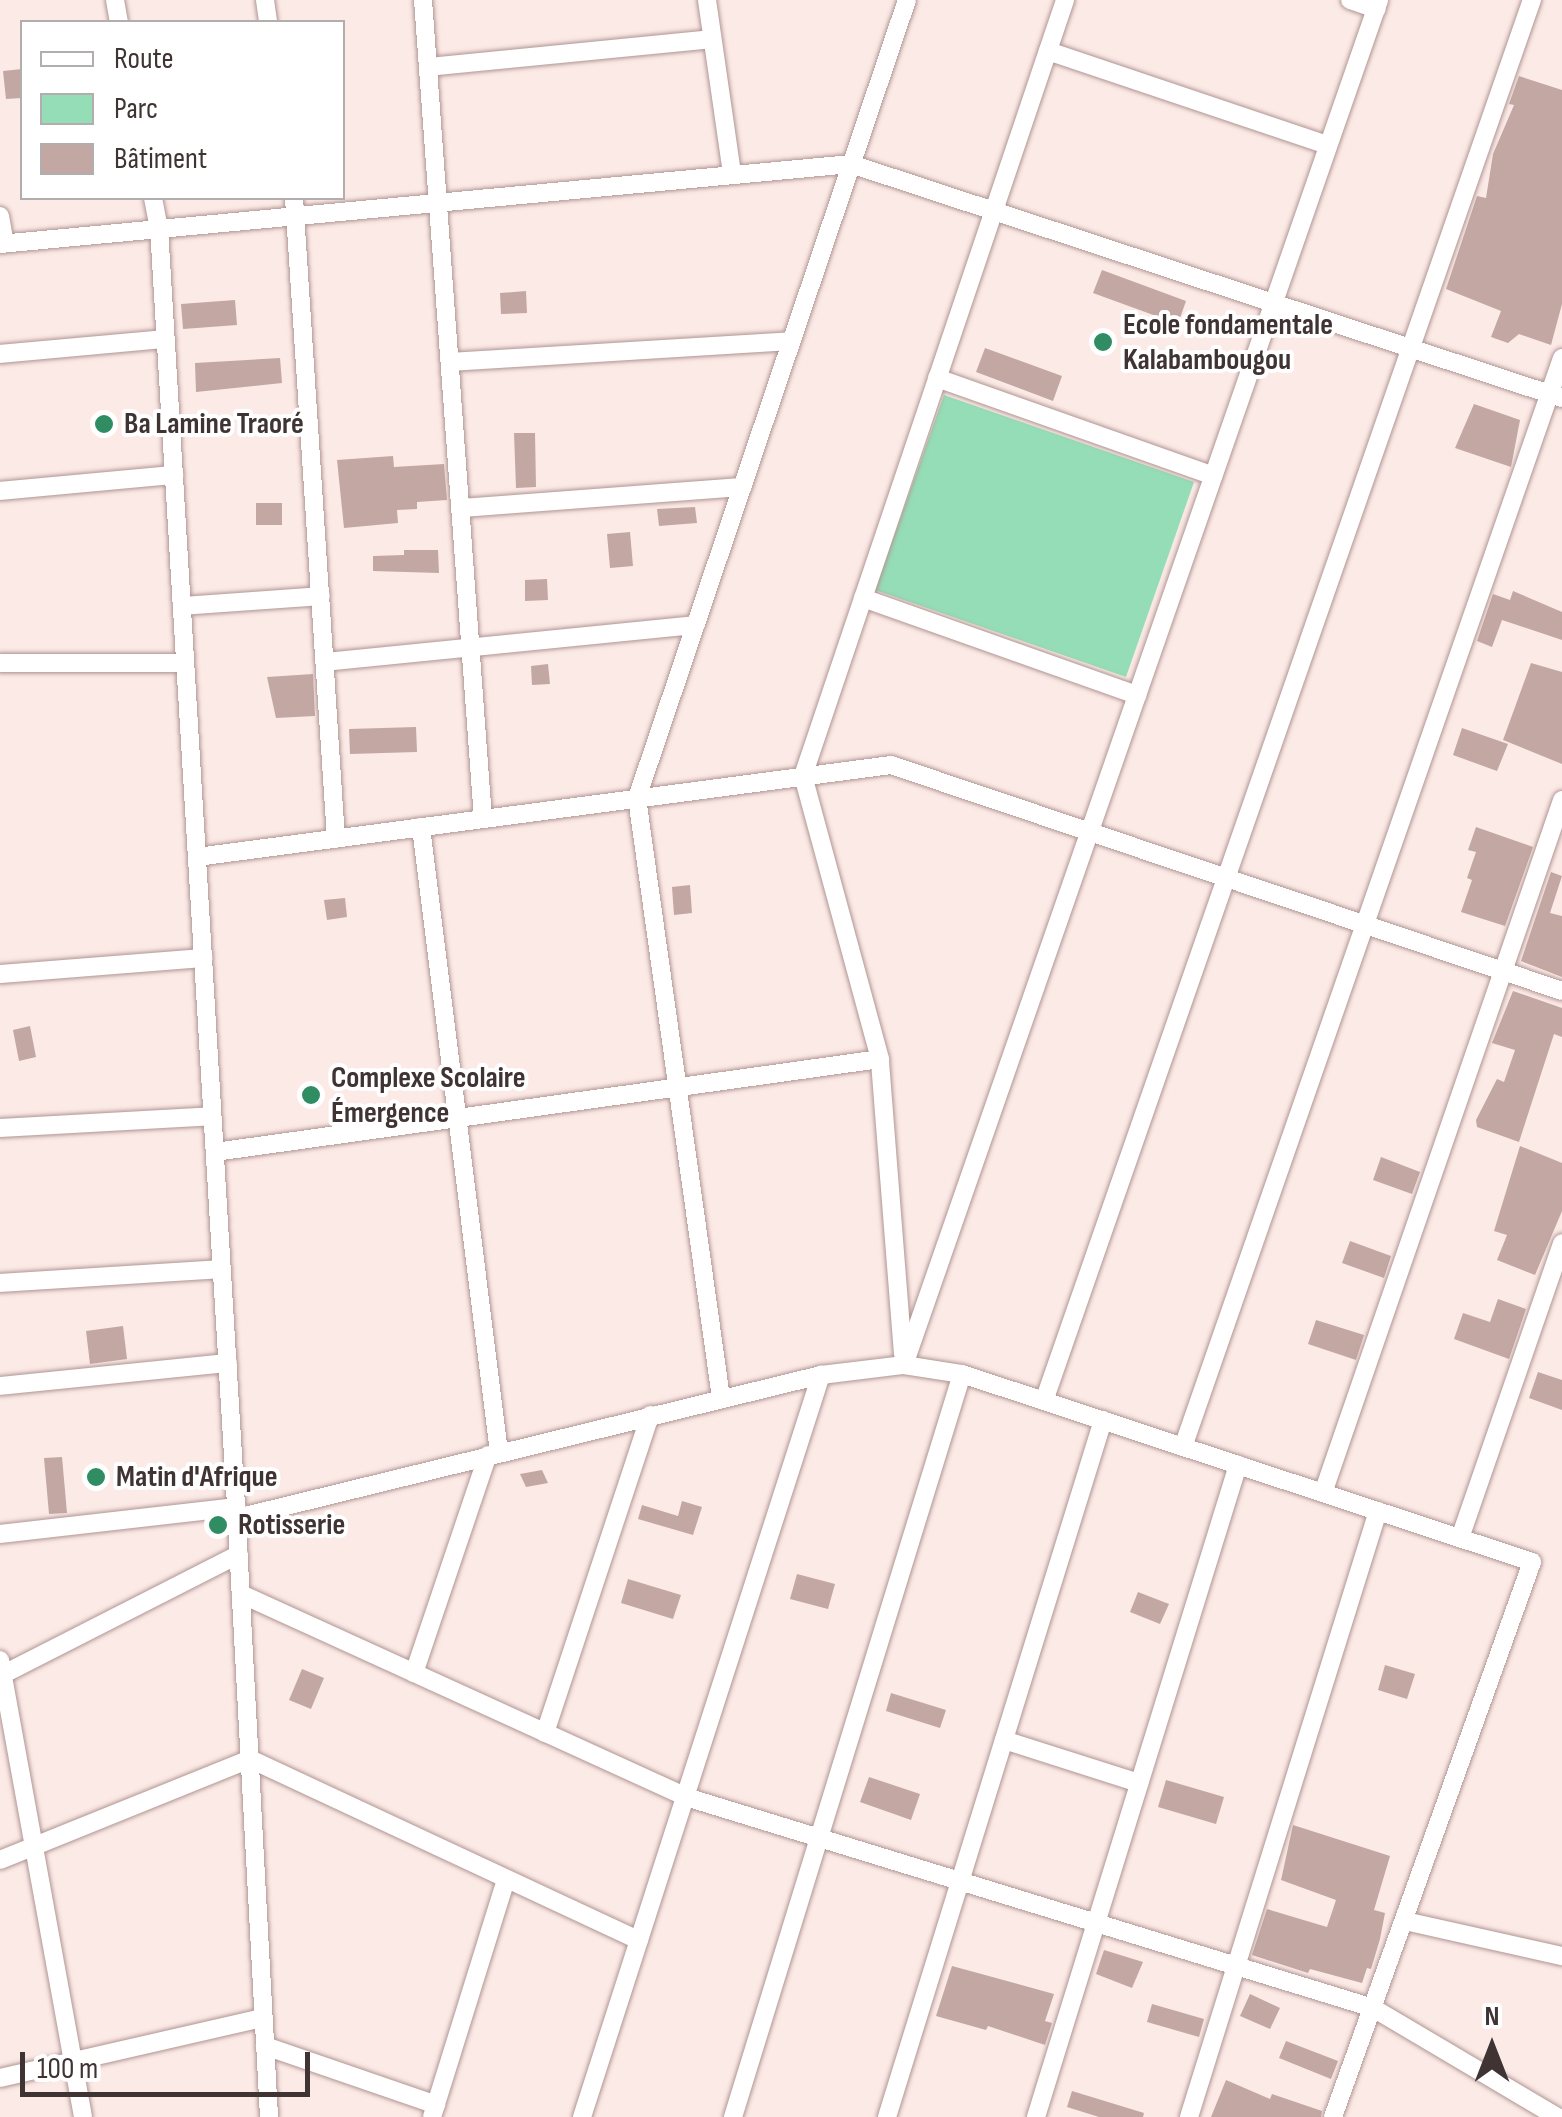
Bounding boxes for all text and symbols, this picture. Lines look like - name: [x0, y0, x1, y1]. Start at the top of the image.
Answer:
- legend: [20, 20, 345, 200]
- text: Route: [114, 41, 173, 77]
- text: Parc: [114, 91, 158, 127]
- text: Bâtiment: [114, 141, 207, 177]
- place label: Ecole fondamentale Kalabambougou: [1123, 307, 1333, 378]
- marker: Ecole fondamentale Kalabambougou: [1092, 331, 1114, 353]
- place label: Ba Lamine Traoré: [124, 406, 304, 442]
- marker: Ba Lamine Traoré: [93, 413, 115, 435]
- place label: Complexe Scolaire Émergence: [331, 1060, 526, 1130]
- marker: Complexe Scolaire Émergence: [300, 1084, 322, 1106]
- place label: Matin d'Afrique: [116, 1459, 278, 1495]
- marker: Matin d'Afrique: [85, 1466, 107, 1488]
- place label: Rotisserie: [238, 1507, 345, 1543]
- marker: Rotisserie: [207, 1514, 229, 1536]
- north arrow: [1442, 1997, 1542, 2097]
- text: N: [1485, 2000, 1499, 2033]
- scale bar: [25, 2032, 315, 2094]
- text: 100 m: [37, 2051, 98, 2087]

